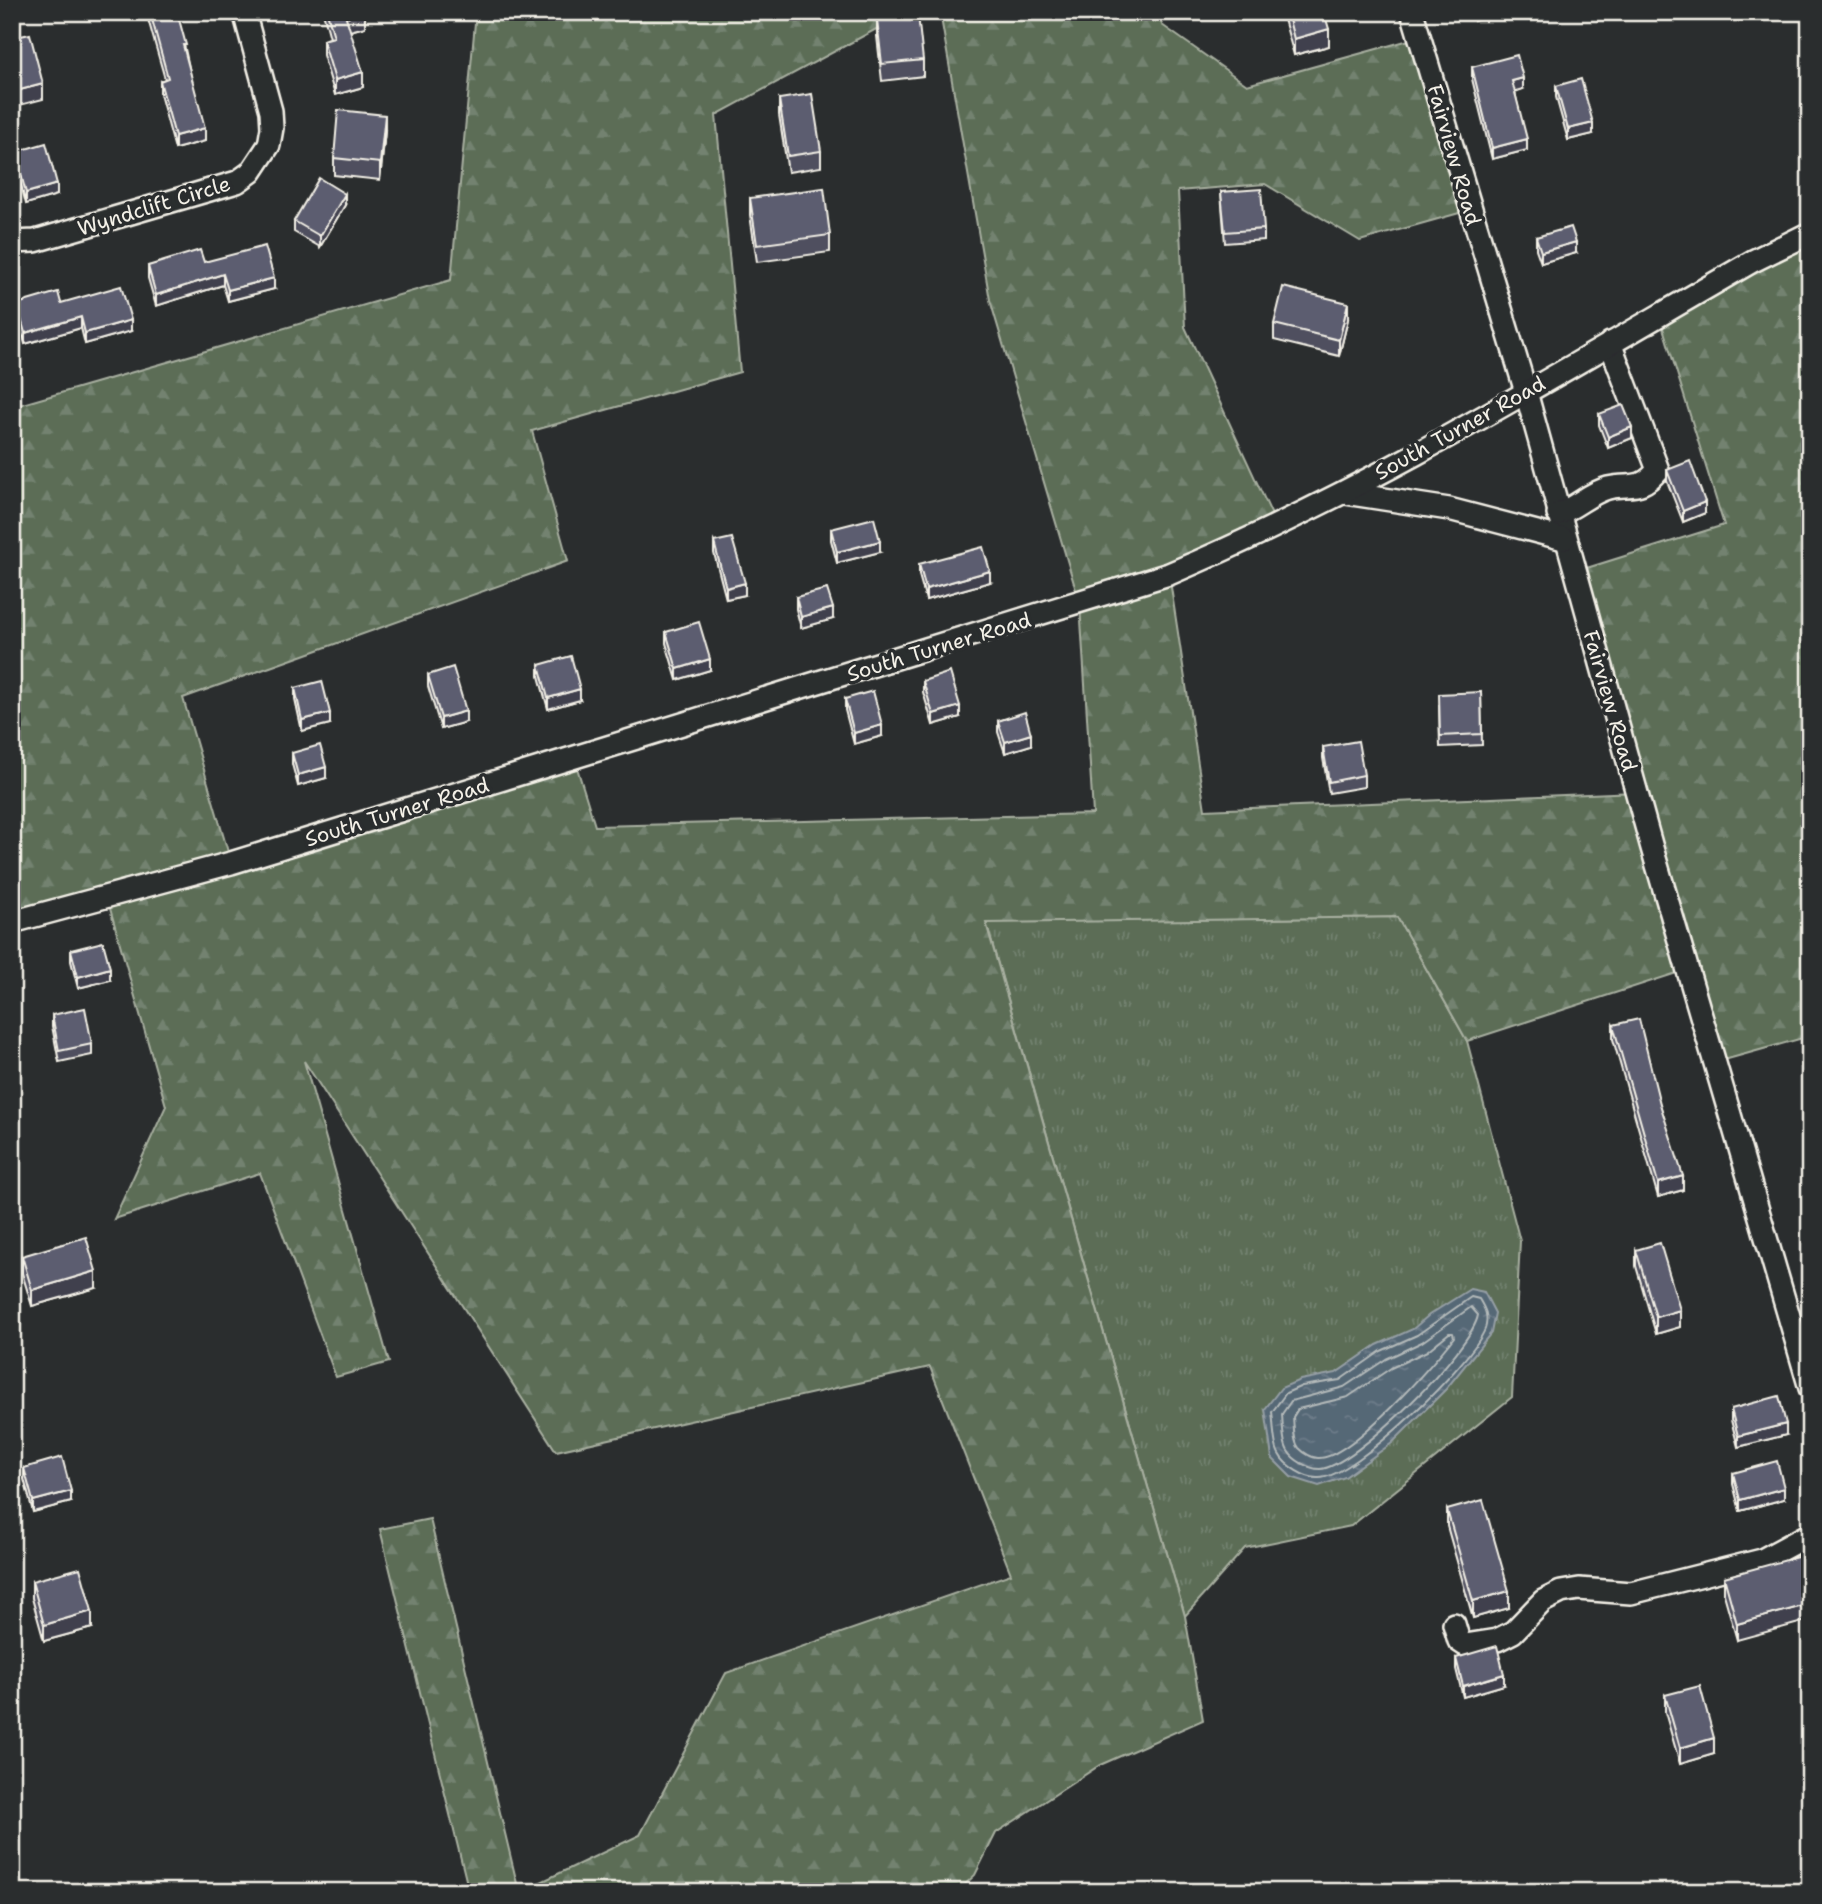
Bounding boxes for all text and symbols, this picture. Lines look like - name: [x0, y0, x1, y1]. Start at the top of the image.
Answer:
- street label: Fairview Road: [1420, 81, 1488, 229]
- street label: Wyndclift Circle: [74, 169, 234, 243]
- street label: South Turner Road: [1370, 369, 1550, 487]
- street label: South Turner Road: [843, 606, 1035, 688]
- street label: Fairview Road: [1576, 627, 1644, 775]
- street label: South Turner Road: [301, 771, 493, 853]

